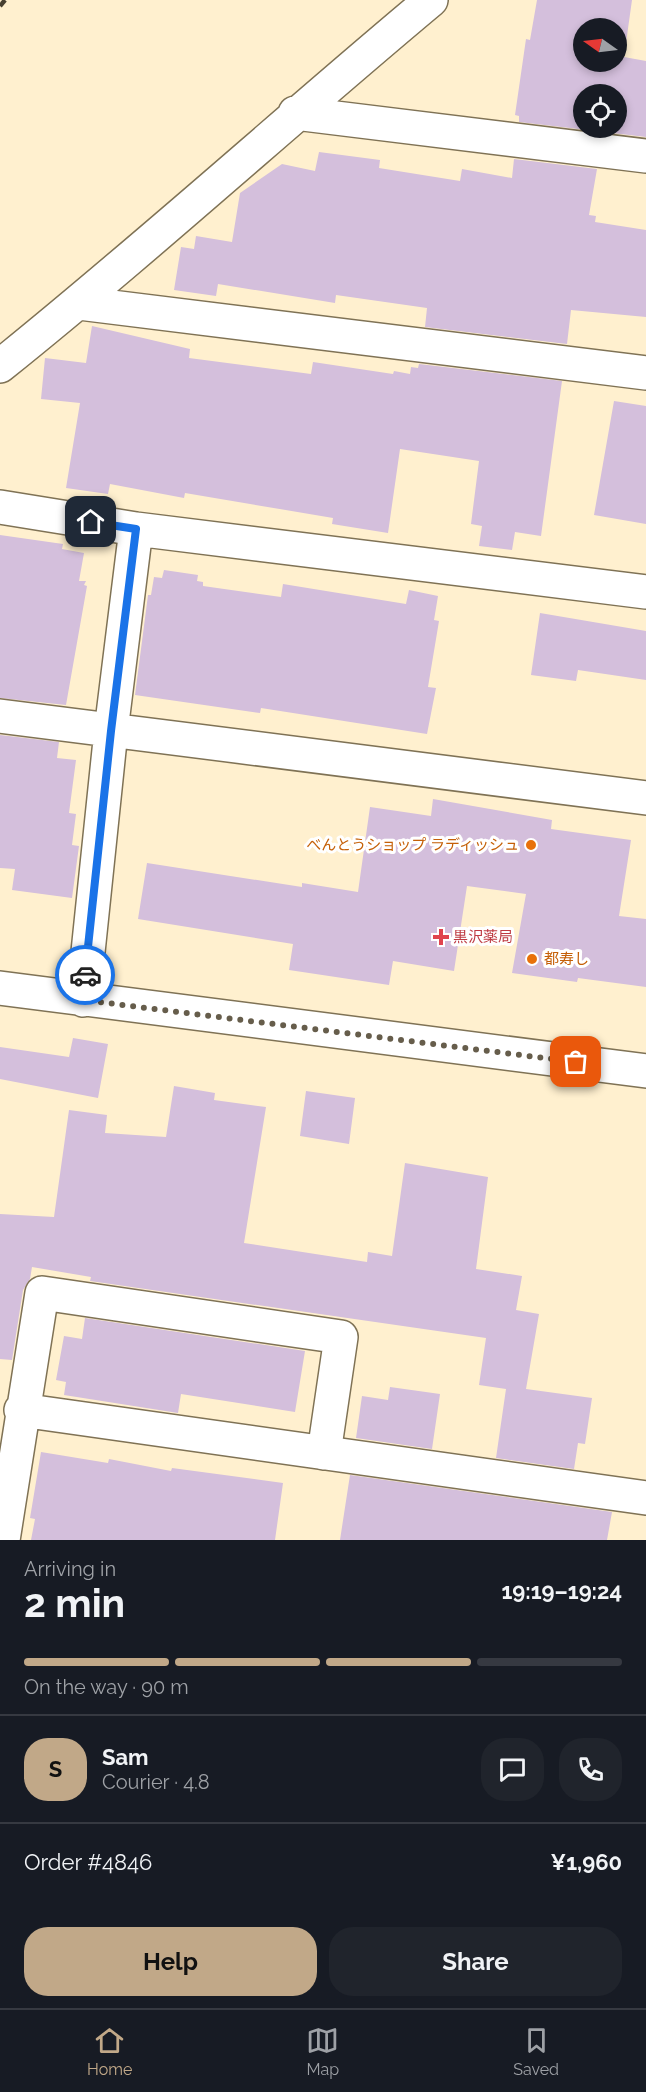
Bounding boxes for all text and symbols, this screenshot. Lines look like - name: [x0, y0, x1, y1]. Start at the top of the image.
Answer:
- north arrow: [573, 18, 627, 72]
- map controls: [573, 18, 627, 138]
- button: locate: [573, 84, 627, 138]
- pin: [65, 496, 116, 547]
- icon: home: [74, 505, 107, 538]
- place label: べんとうショップ ラディッシュ: [306, 836, 519, 854]
- marker: べんとうショップ ラディッシュ: [524, 838, 538, 852]
- place label: 黒沢薬局: [453, 928, 513, 946]
- marker: 黒沢薬局: [434, 930, 448, 944]
- courier: [55, 945, 115, 1005]
- place label: 都寿し: [544, 950, 589, 968]
- marker: 都寿し: [525, 952, 539, 966]
- icon: car: [69, 959, 102, 992]
- pin: [550, 1036, 601, 1087]
- icon: bag: [559, 1045, 592, 1078]
- text: Arriving in: [24, 1557, 116, 1581]
- text: 19:19–19:24: [501, 1578, 622, 1604]
- text: 2 min: [24, 1580, 125, 1626]
- text: On the way · 90 m: [24, 1675, 189, 1699]
- button: chat: [481, 1738, 544, 1801]
- button: phone: [559, 1738, 622, 1801]
- text: Sam: [102, 1744, 149, 1770]
- text: S: [49, 1756, 62, 1782]
- text: Courier · 4.8: [102, 1770, 210, 1794]
- text: Order #4846: [24, 1849, 152, 1875]
- text: ¥1,960: [551, 1849, 622, 1875]
- button: Help: [24, 1927, 317, 1996]
- button: Share: [329, 1927, 622, 1996]
- tab: Home: [87, 2024, 132, 2079]
- tab: Map: [306, 2024, 339, 2079]
- tab: Saved: [513, 2024, 559, 2079]

